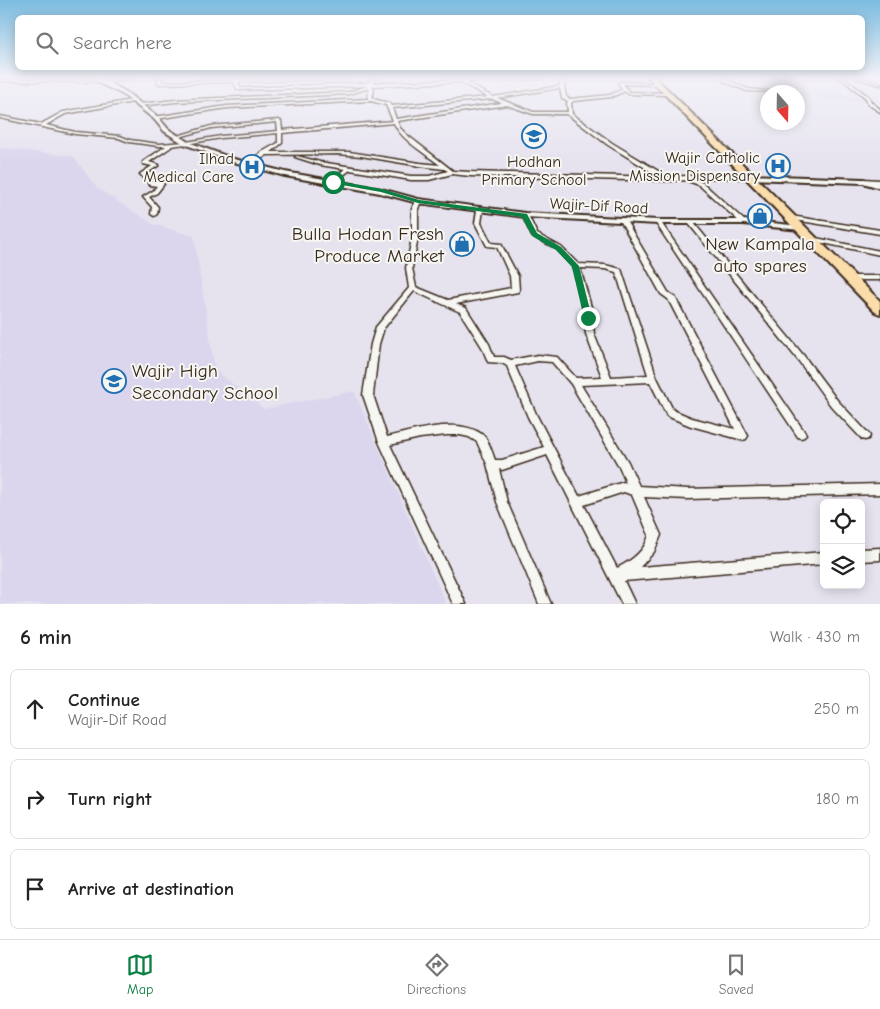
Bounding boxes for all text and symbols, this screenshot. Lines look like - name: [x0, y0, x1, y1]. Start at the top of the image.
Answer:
- search box: [15, 15, 865, 70]
- icon: search: [33, 29, 61, 57]
- text: Search here: [73, 32, 172, 54]
- north arrow: [760, 85, 805, 130]
- school or university icon: Hodhan Primary School: [521, 123, 547, 149]
- place label: Wajir Catholic Mission Dispensary: [629, 149, 761, 185]
- place label: Ilhad Medical Care: [144, 150, 234, 186]
- place label: Hodhan Primary School: [482, 153, 586, 189]
- hospital icon: Wajir Catholic Mission Dispensary: [765, 153, 791, 179]
- hospital icon: Ilhad Medical Care: [239, 154, 265, 180]
- route start: [322, 171, 345, 194]
- street label: Wajir-Dif Road: [549, 194, 649, 218]
- shop icon: New Kampala auto spares: [747, 203, 773, 229]
- place label: Bulla Hodan Fresh Produce Market: [292, 223, 445, 267]
- shop icon: Bulla Hodan Fresh Produce Market: [449, 231, 475, 257]
- place label: New Kampala auto spares: [705, 233, 815, 277]
- route end: [577, 307, 600, 330]
- place label: Wajir High Secondary School: [132, 360, 278, 404]
- school or university icon: Wajir High Secondary School: [101, 368, 127, 394]
- map controls: [820, 499, 865, 589]
- button: locate: [820, 499, 865, 544]
- button: layers: [820, 544, 865, 589]
- text: 6 min: [20, 625, 72, 649]
- text: Walk · 430 m: [770, 628, 860, 646]
- text: Continue: [68, 689, 140, 711]
- icon: ahead: [21, 695, 49, 723]
- text: 250 m: [814, 700, 859, 718]
- text: Wajir-Dif Road: [68, 711, 167, 729]
- icon: right: [21, 785, 49, 813]
- text: Turn right: [68, 788, 152, 810]
- text: 180 m: [816, 790, 859, 808]
- icon: arrive: [21, 875, 49, 903]
- text: Arrive at destination: [68, 878, 234, 900]
- tab: Map: [126, 951, 154, 998]
- tab: Directions: [407, 951, 466, 998]
- tab: Saved: [719, 951, 754, 998]

